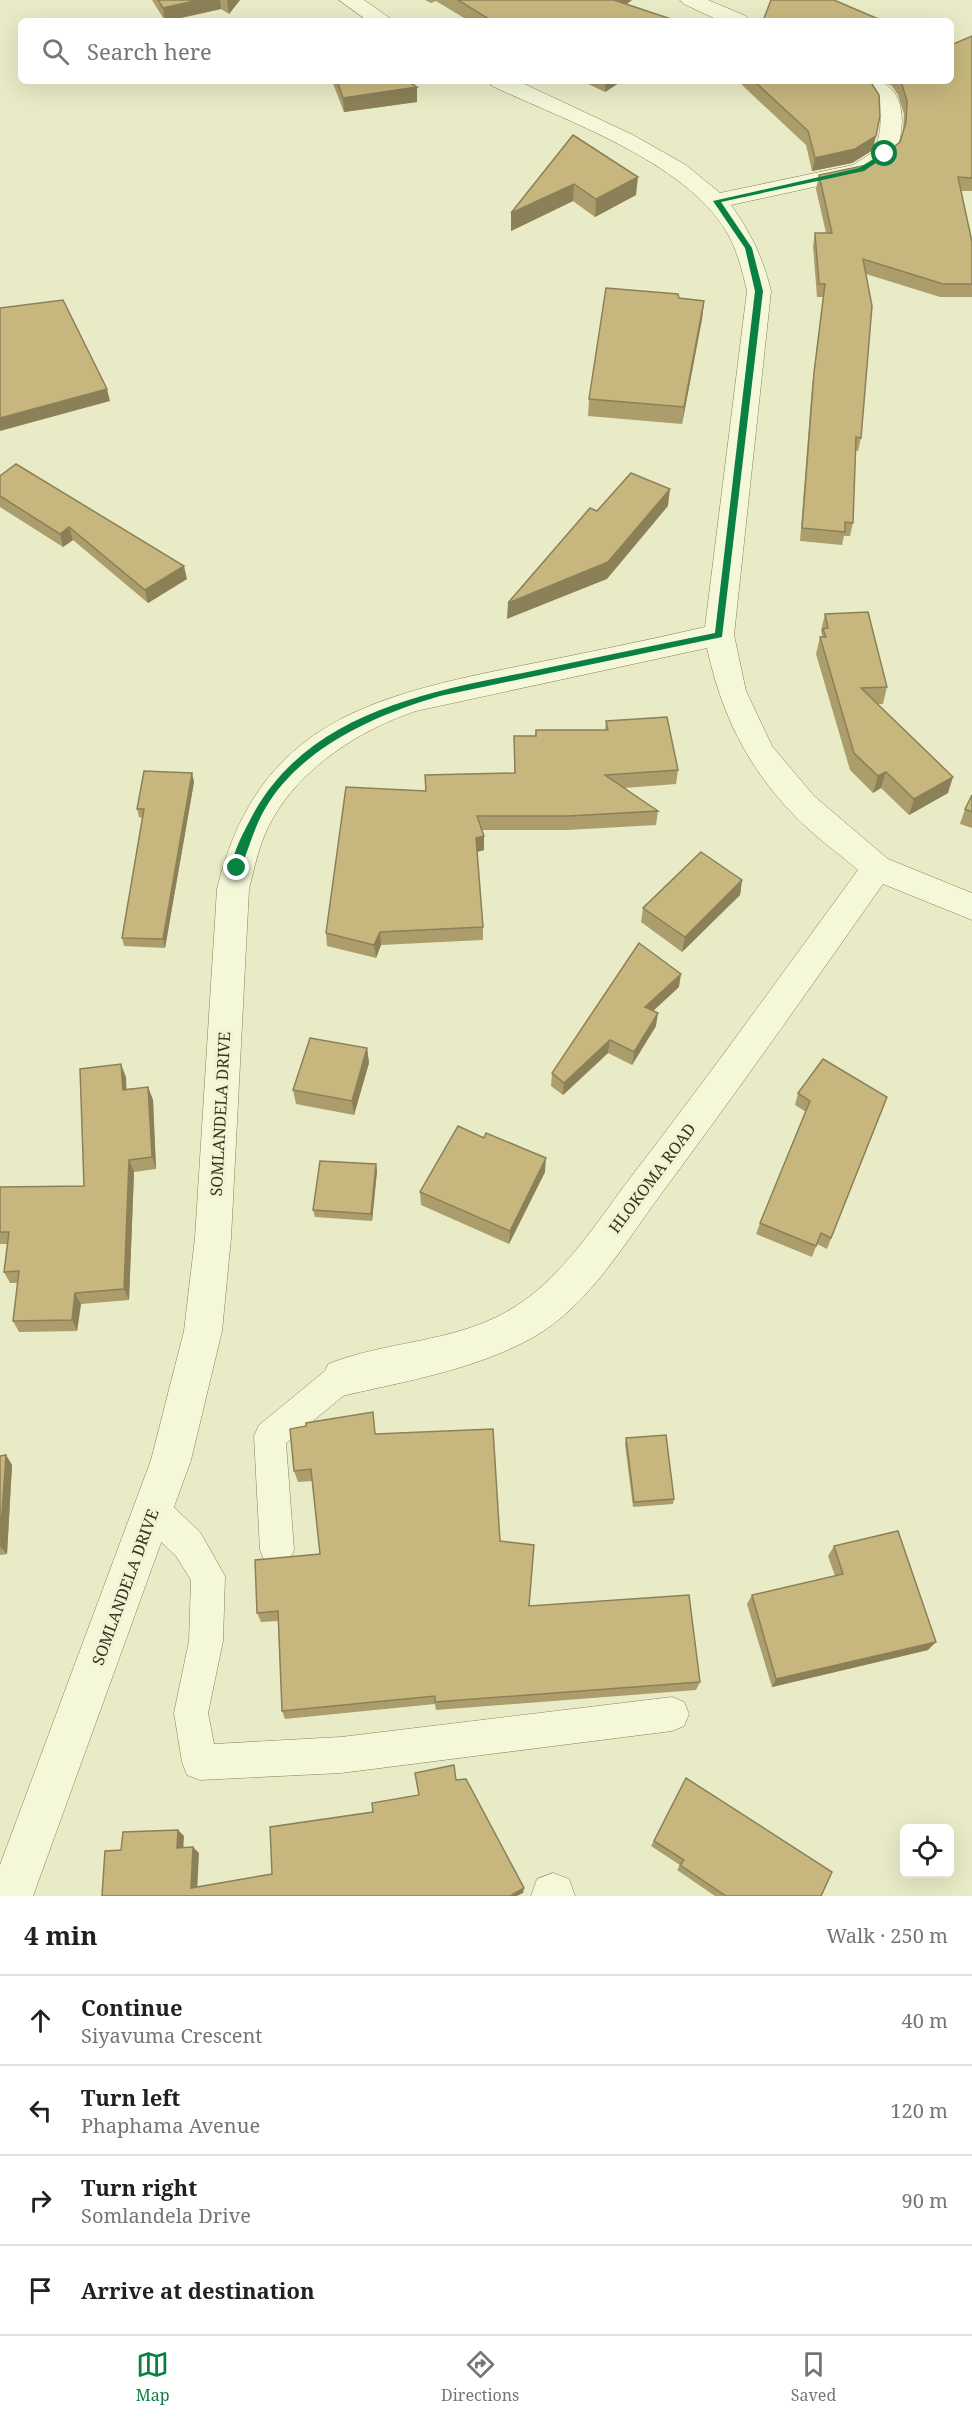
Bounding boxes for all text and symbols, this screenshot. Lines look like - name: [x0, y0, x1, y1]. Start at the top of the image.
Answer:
- search box: [18, 18, 954, 84]
- icon: search: [39, 35, 72, 68]
- text: Search here: [87, 36, 212, 66]
- route start: [871, 140, 897, 166]
- route end: [223, 854, 249, 880]
- street label: SOMLANDELA DRIVE: [205, 1031, 235, 1197]
- street label: HLOKOMA ROAD: [603, 1119, 701, 1237]
- street label: SOMLANDELA DRIVE: [86, 1506, 164, 1668]
- map controls: [900, 1824, 954, 1878]
- button: locate: [900, 1824, 954, 1878]
- text: 4 min: [24, 1917, 98, 1953]
- text: Walk · 250 m: [826, 1922, 948, 1949]
- text: Continue: [81, 1992, 183, 2022]
- icon: ahead: [24, 2004, 57, 2037]
- text: 40 m: [902, 2007, 948, 2034]
- text: Siyavuma Crescent: [81, 2022, 262, 2049]
- text: Turn left: [81, 2082, 180, 2112]
- icon: left: [24, 2094, 57, 2127]
- text: 120 m: [890, 2097, 948, 2124]
- text: Phaphama Avenue: [81, 2112, 260, 2139]
- text: Turn right: [81, 2172, 197, 2202]
- icon: right: [24, 2184, 57, 2217]
- text: 90 m: [902, 2187, 948, 2214]
- text: Somlandela Drive: [81, 2202, 251, 2229]
- icon: arrive: [24, 2274, 57, 2307]
- text: Arrive at destination: [81, 2275, 315, 2305]
- tab: Map: [136, 2348, 170, 2406]
- tab: Directions: [441, 2348, 519, 2406]
- tab: Saved: [791, 2348, 836, 2406]

